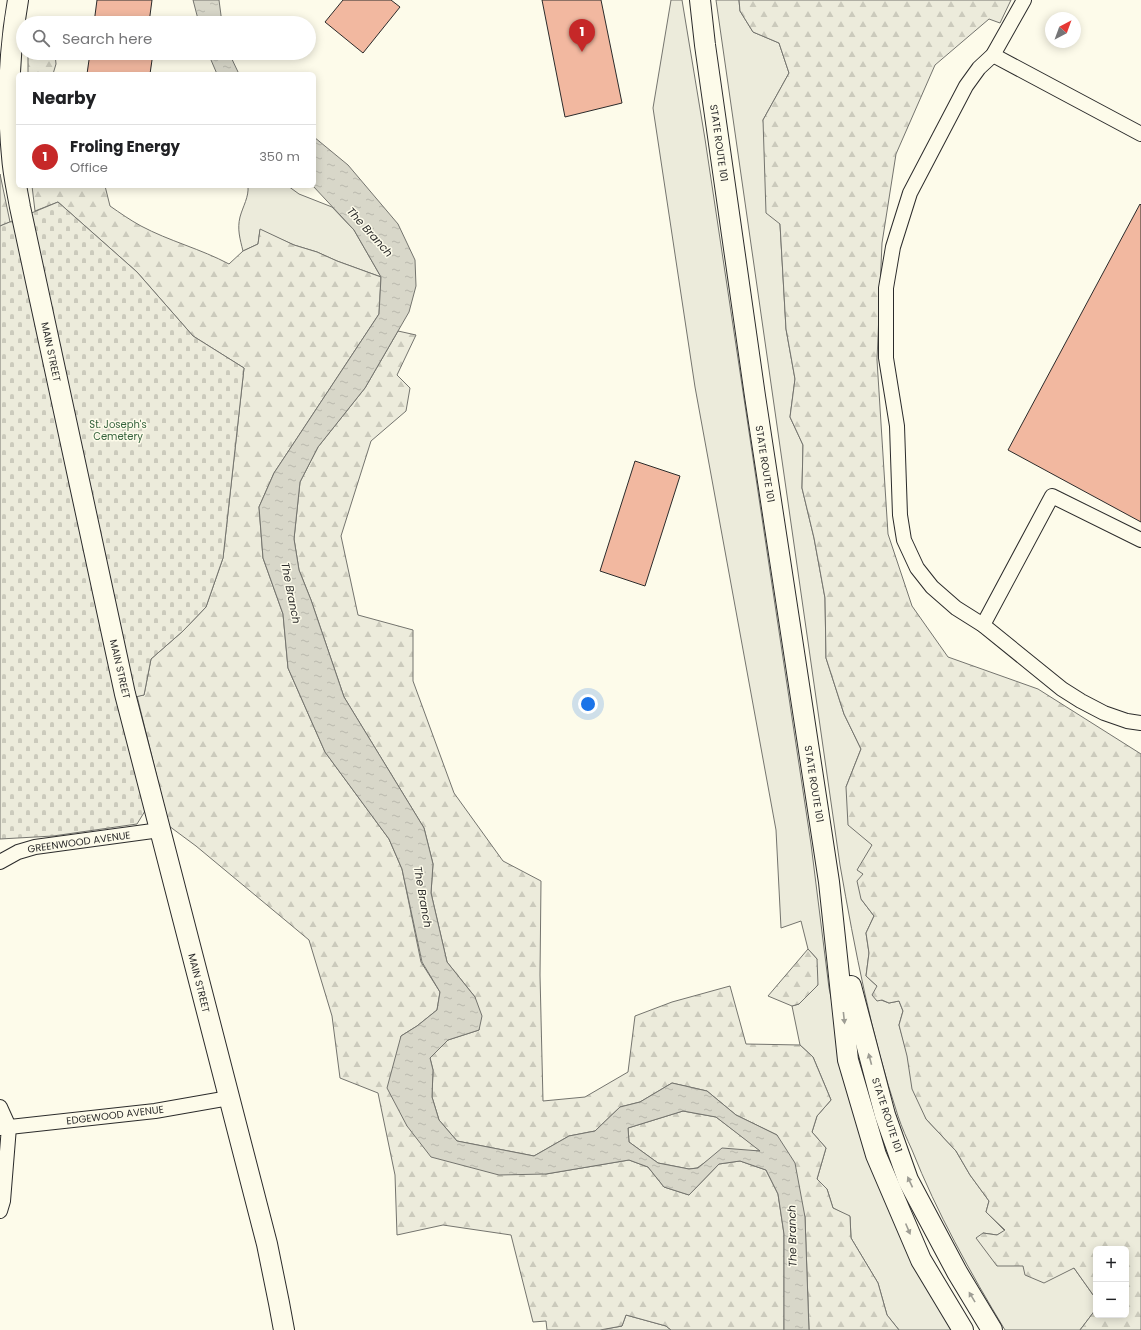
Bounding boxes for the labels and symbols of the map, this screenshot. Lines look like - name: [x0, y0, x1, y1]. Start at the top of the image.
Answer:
- north arrow: [1045, 12, 1081, 48]
- pin: 1: [569, 19, 595, 52]
- street label: STATE ROUTE 101: [706, 103, 732, 183]
- water label: The Branch: [343, 204, 397, 260]
- street label: MAIN STREET: [37, 321, 65, 384]
- park label: St. Joseph's Cemetery: [89, 417, 147, 444]
- street label: STATE ROUTE 101: [752, 424, 778, 504]
- water label: The Branch: [277, 561, 305, 625]
- street label: MAIN STREET: [106, 638, 134, 701]
- your location: [578, 694, 598, 714]
- street label: STATE ROUTE 101: [801, 744, 827, 824]
- street label: GREENWOOD AVENUE: [27, 827, 131, 857]
- water label: The Branch: [410, 865, 436, 929]
- street label: MAIN STREET: [184, 952, 214, 1015]
- one-way arrow: [840, 1012, 847, 1024]
- one-way arrow: [867, 1053, 873, 1065]
- street label: STATE ROUTE 101: [868, 1076, 906, 1154]
- street label: EDGEWOOD AVENUE: [66, 1102, 164, 1128]
- one-way arrow: [907, 1177, 913, 1188]
- water label: The Branch: [783, 1205, 801, 1267]
- one-way arrow: [905, 1224, 911, 1235]
- one-way arrow: [968, 1291, 975, 1303]

